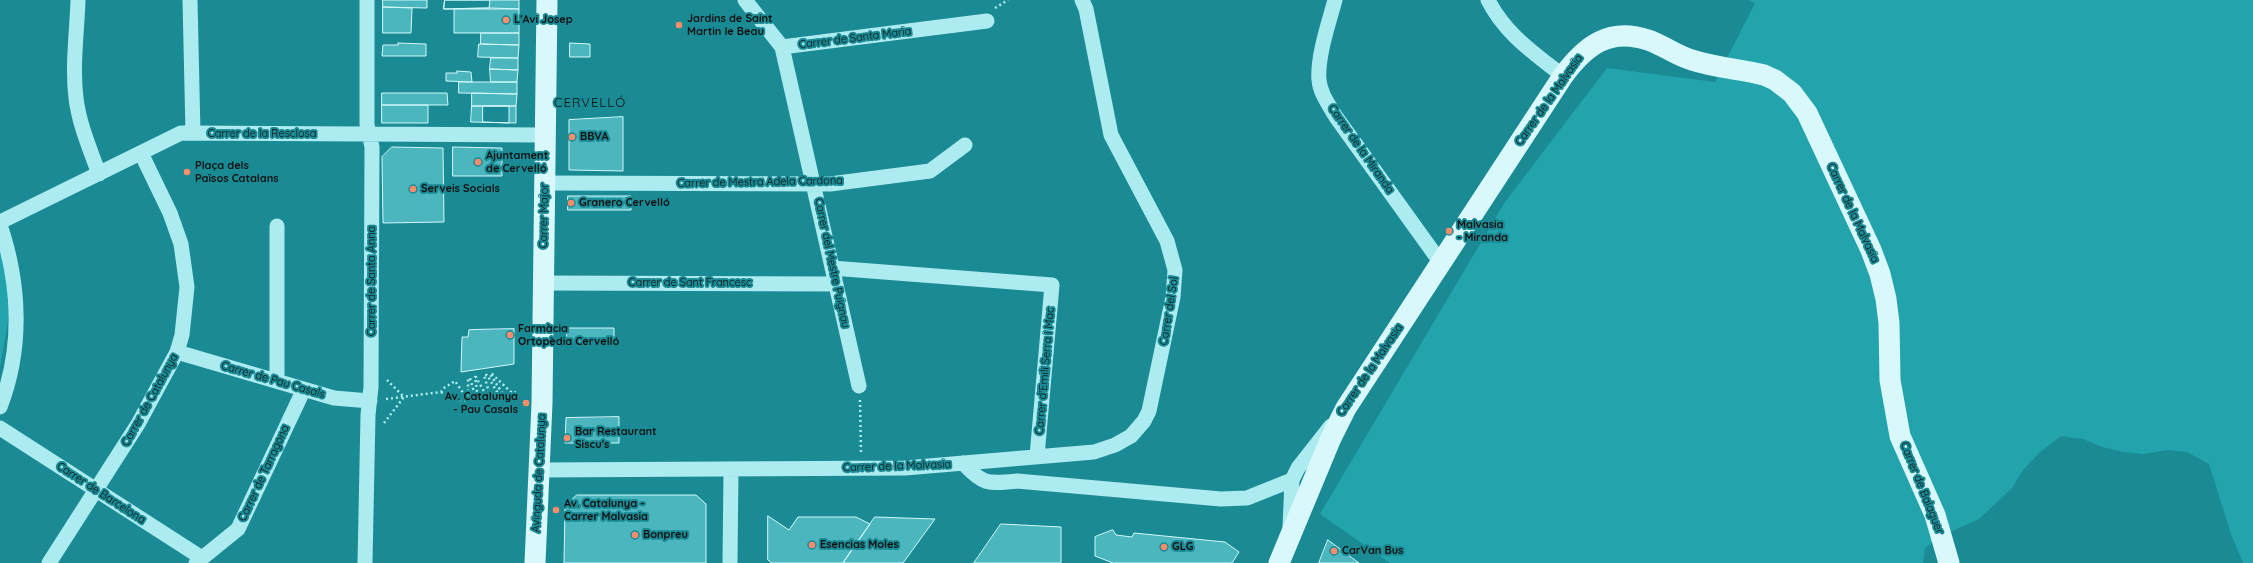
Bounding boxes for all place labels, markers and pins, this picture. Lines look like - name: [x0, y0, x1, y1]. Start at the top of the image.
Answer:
- place label: Jardins de Saint Martin le Beau: [687, 12, 773, 38]
- place label: L'Avi Josep: [514, 13, 573, 27]
- marker: L'Avi Josep: [501, 15, 511, 25]
- marker: Jardins de Saint Martin le Beau: [674, 20, 684, 30]
- place label: BBVA: [580, 130, 608, 144]
- marker: BBVA: [567, 132, 577, 142]
- place label: Ajuntament de Cervelló: [486, 149, 548, 175]
- marker: Ajuntament de Cervelló: [473, 157, 483, 167]
- place label: Plaça dels Països Catalans: [195, 159, 279, 185]
- marker: Plaça dels Països Catalans: [182, 167, 192, 177]
- place label: Serveis Socials: [421, 182, 500, 196]
- marker: Serveis Socials: [408, 184, 418, 194]
- place label: Granero Cervelló: [579, 196, 670, 210]
- marker: Granero Cervelló: [566, 198, 576, 208]
- place label: Malvasia - Miranda: [1457, 218, 1508, 244]
- marker: Malvasia - Miranda: [1444, 226, 1454, 236]
- place label: Farmàcia Ortopèdia Cervelló: [518, 322, 619, 348]
- marker: Farmàcia Ortopèdia Cervelló: [505, 330, 515, 340]
- place label: Av. Catalunya - Pau Casals: [445, 390, 518, 416]
- marker: Av. Catalunya - Pau Casals: [521, 398, 531, 408]
- place label: Bar Restaurant Siscu's: [575, 425, 657, 451]
- marker: Bar Restaurant Siscu's: [562, 433, 572, 443]
- place label: Av. Catalunya - Carrer Malvasia: [564, 497, 648, 523]
- marker: Av. Catalunya - Carrer Malvasia: [551, 505, 561, 515]
- place label: Bonpreu: [643, 528, 688, 542]
- marker: Bonpreu: [630, 530, 640, 540]
- place label: Esencias Moles: [820, 538, 899, 552]
- marker: Esencias Moles: [807, 540, 817, 550]
- place label: GLG: [1172, 540, 1193, 554]
- marker: GLG: [1159, 542, 1169, 552]
- place label: CarVan Bus: [1342, 544, 1403, 558]
- marker: CarVan Bus: [1329, 546, 1339, 556]

